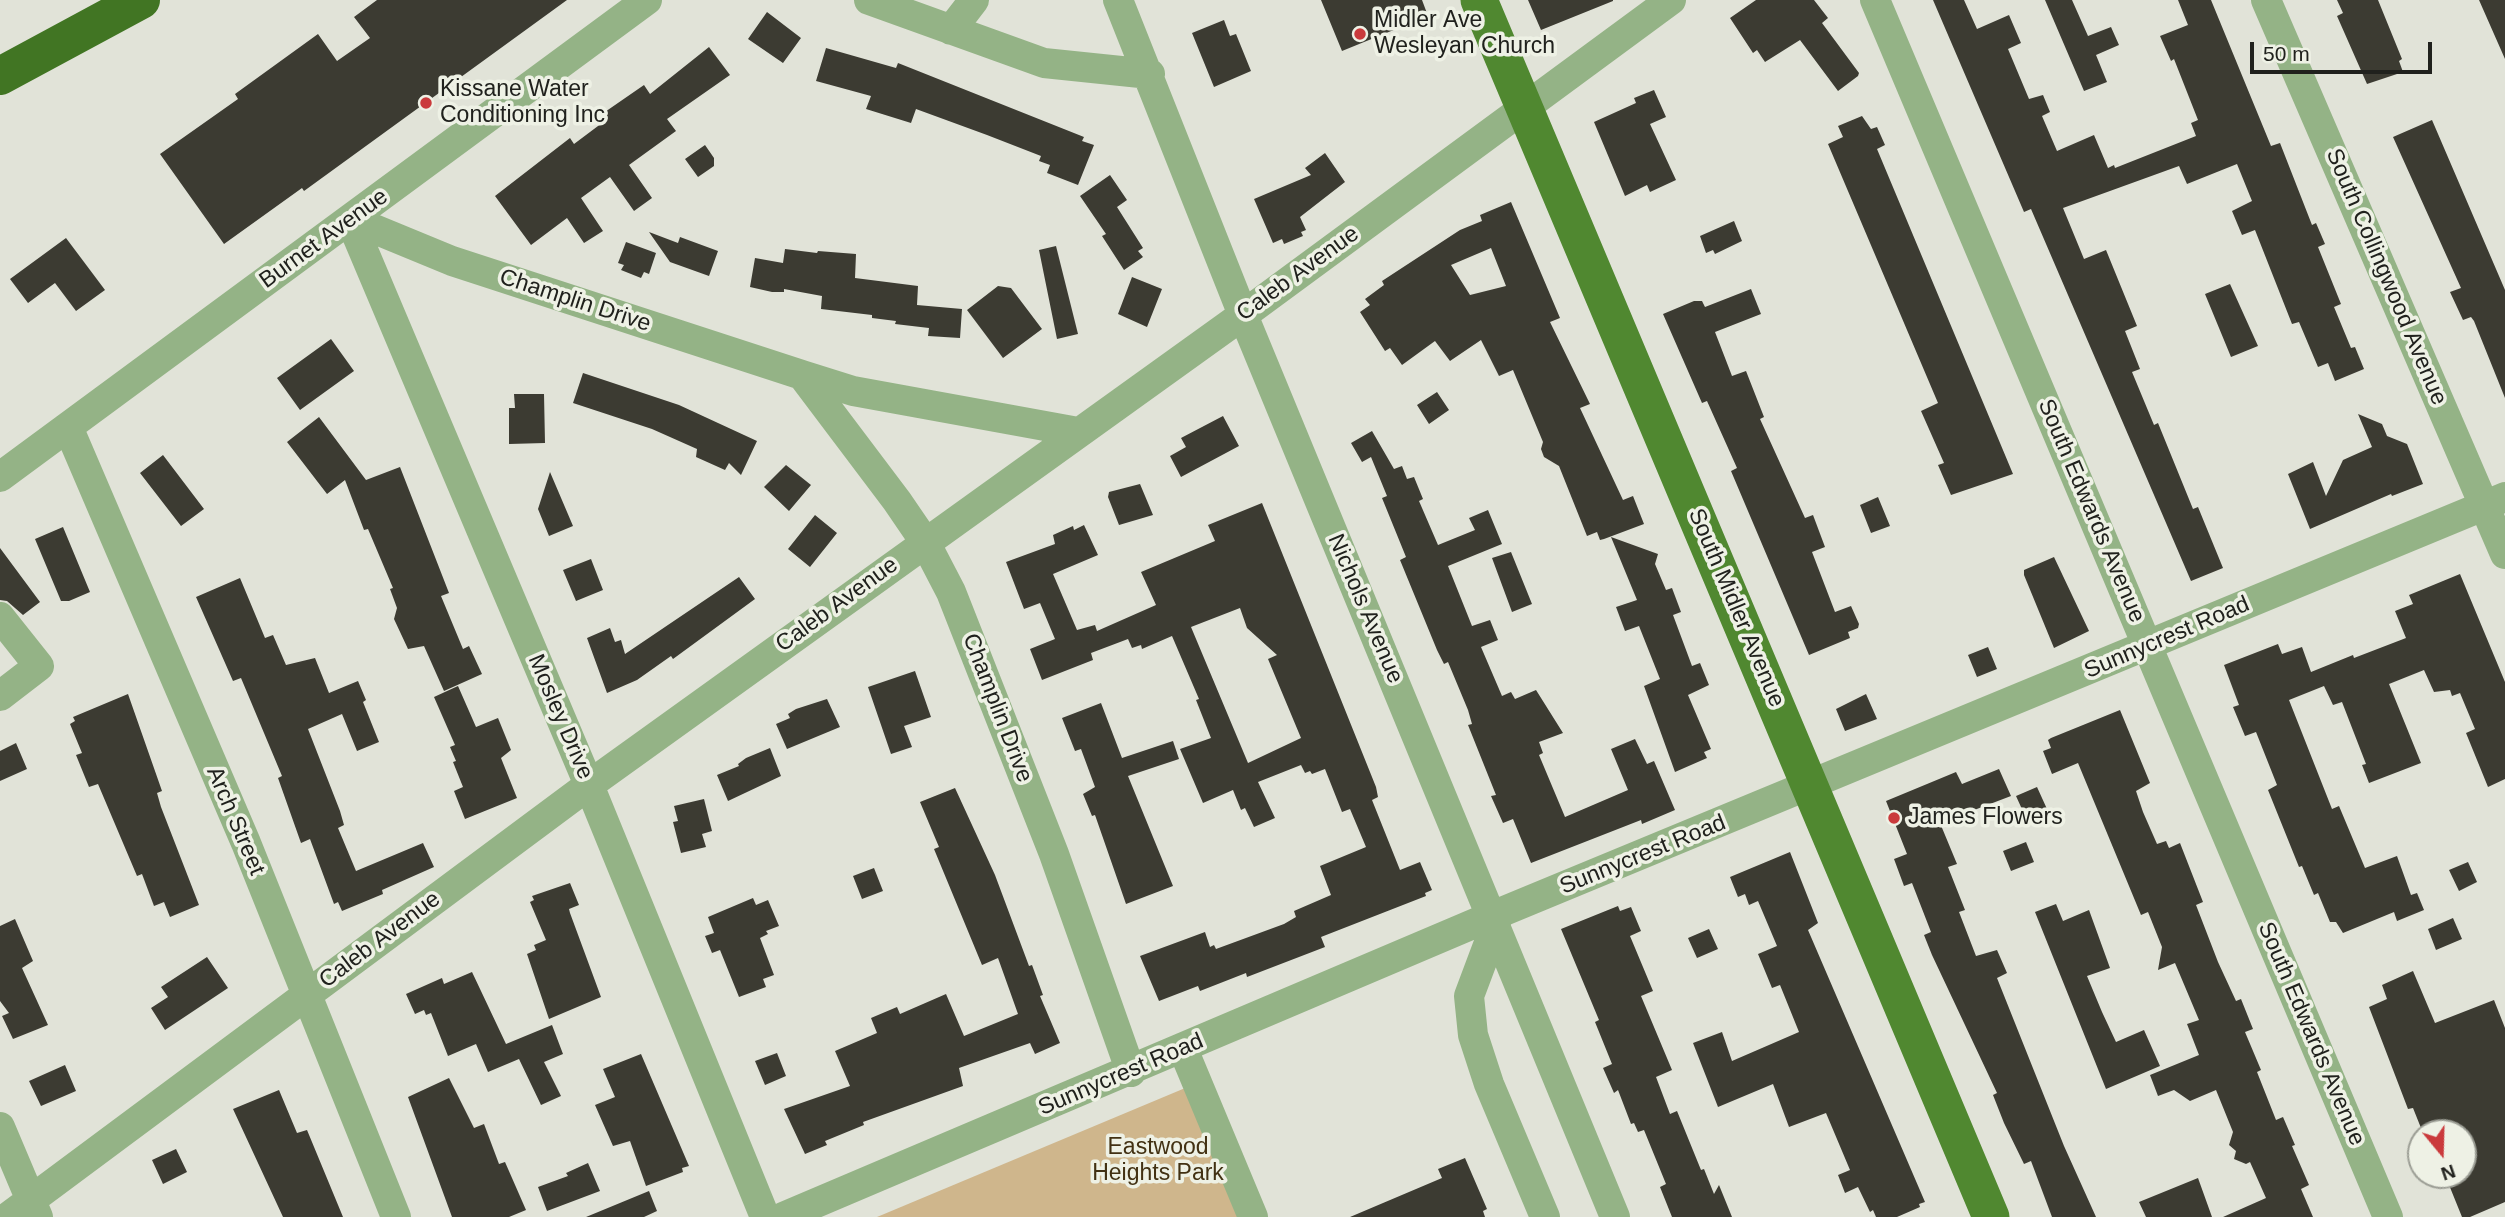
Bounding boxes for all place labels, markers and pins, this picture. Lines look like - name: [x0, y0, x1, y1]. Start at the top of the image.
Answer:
- place label: Midler Ave Wesleyan Church: [1374, 7, 1555, 61]
- marker: Midler Ave Wesleyan Church: [1352, 26, 1368, 42]
- place label: Kissane Water Conditioning Inc: [440, 76, 605, 130]
- marker: Kissane Water Conditioning Inc: [418, 95, 434, 111]
- place label: James Flowers: [1908, 804, 2063, 832]
- marker: James Flowers: [1886, 810, 1902, 826]

